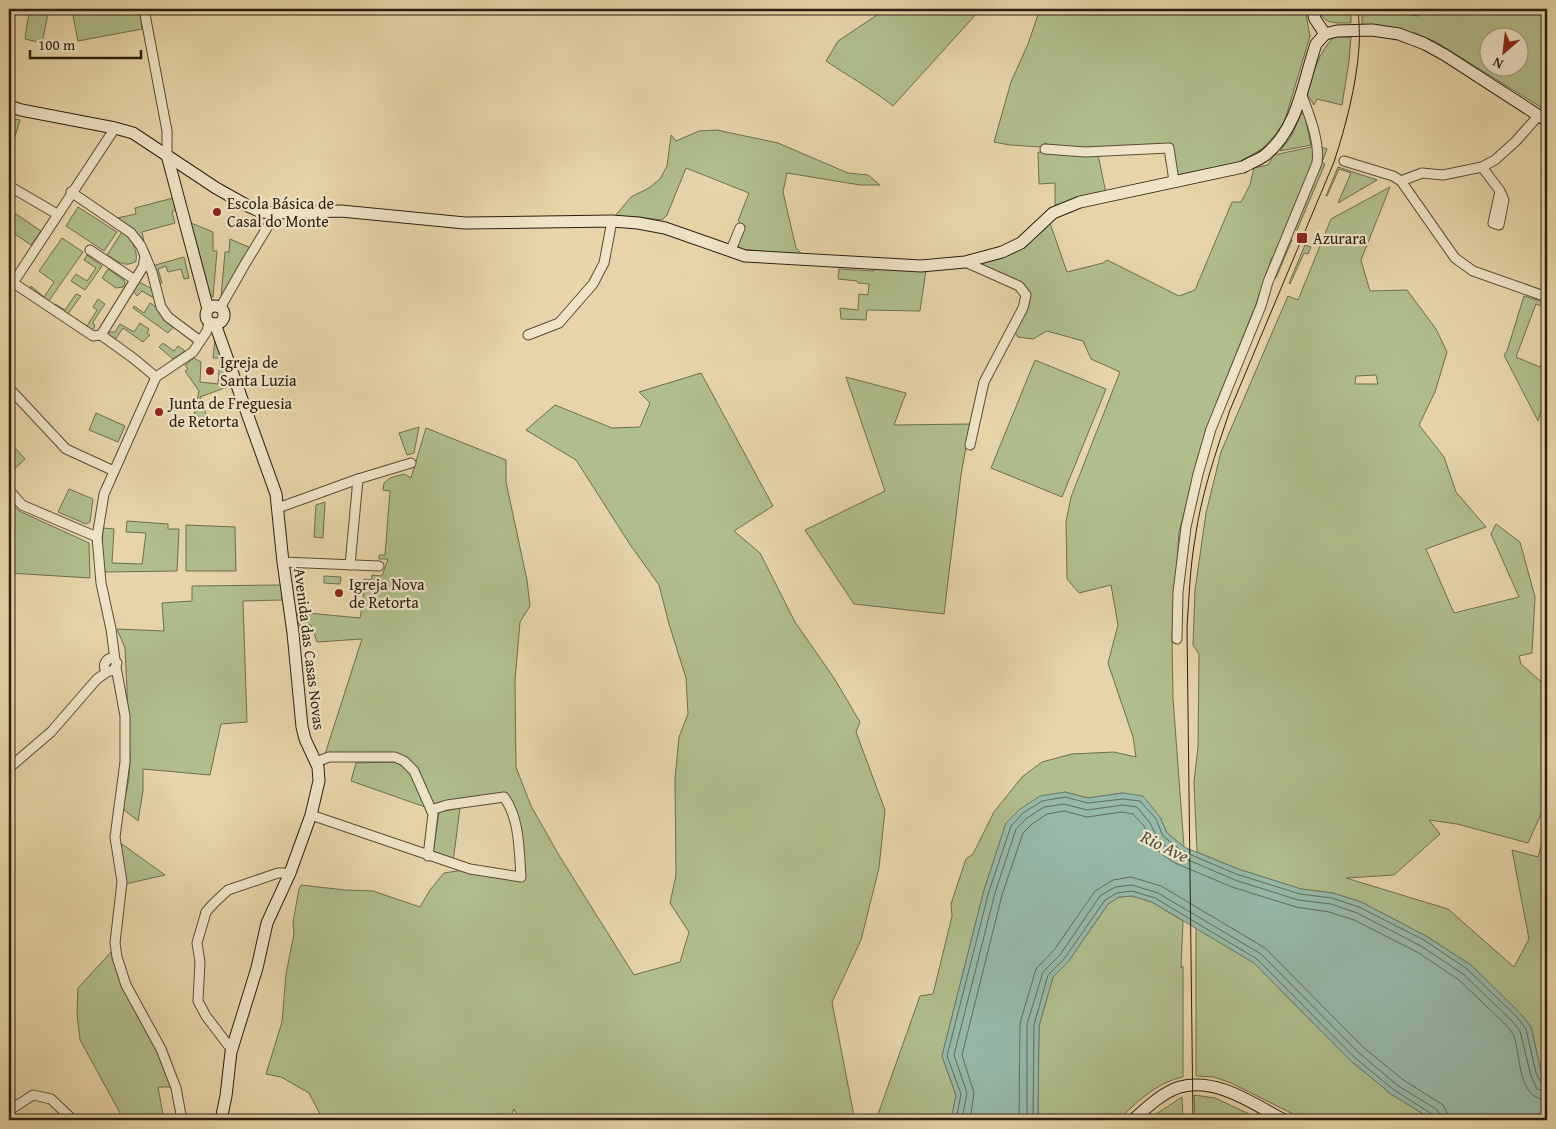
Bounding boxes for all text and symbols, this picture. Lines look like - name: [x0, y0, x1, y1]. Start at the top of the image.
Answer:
- scale bar: [30, 28, 141, 60]
- north arrow: [1478, 28, 1528, 78]
- text: 100 m: [38, 34, 76, 55]
- text: N: [1489, 52, 1507, 75]
- place label: Escola Básica de Casal do Monte: [227, 191, 334, 233]
- marker: Escola Básica de Casal do Monte: [211, 206, 223, 218]
- place label: Azurara: [1313, 226, 1367, 250]
- marker: Azurara: [1295, 231, 1309, 245]
- place label: Igreja de Santa Luzia: [220, 350, 297, 392]
- marker: Igreja de Santa Luzia: [204, 365, 216, 377]
- place label: Junta de Freguesia de Retorta: [167, 391, 293, 433]
- marker: Junta de Freguesia de Retorta: [153, 406, 165, 418]
- street label: Avenida das Casas Novas: [288, 567, 332, 731]
- place label: Igreja Nova de Retorta: [349, 572, 425, 614]
- marker: Igreja Nova de Retorta: [333, 587, 345, 599]
- water label: Rio Ave: [1136, 822, 1194, 869]

